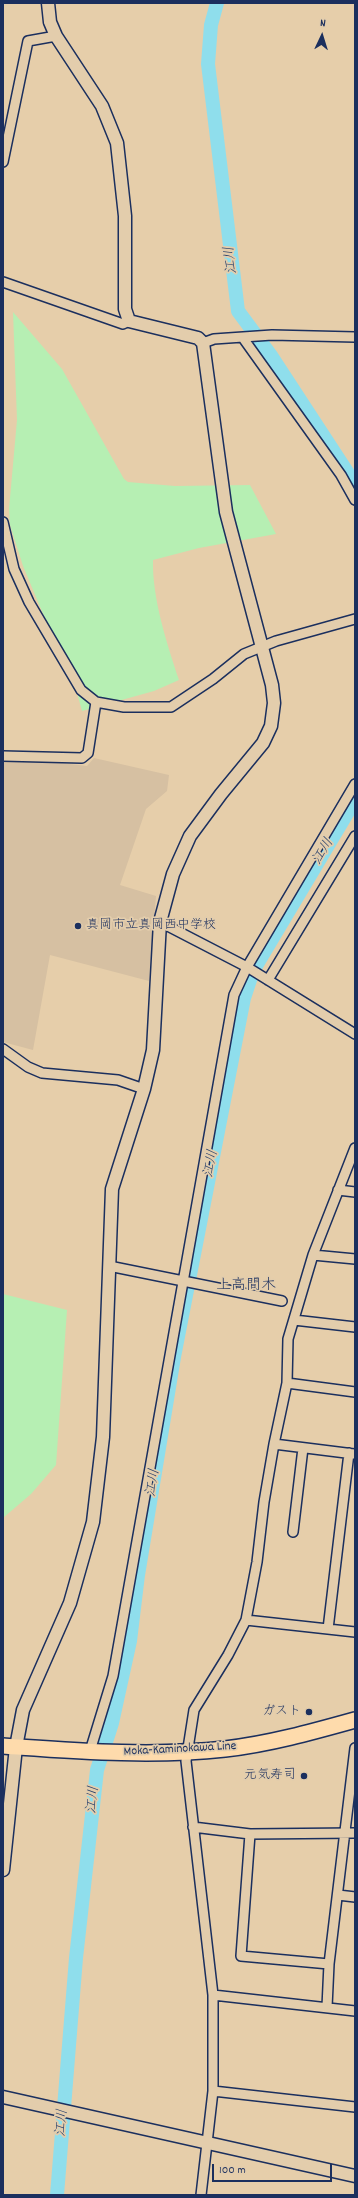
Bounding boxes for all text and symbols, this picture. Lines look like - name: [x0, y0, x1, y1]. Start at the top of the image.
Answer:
- north arrow: [302, 16, 342, 56]
- text: N: [320, 16, 326, 32]
- water label: 江川: [222, 245, 242, 275]
- water label: 江川: [310, 836, 338, 868]
- place label: 真岡市立真岡西中学校: [86, 918, 216, 934]
- marker: 真岡市立真岡西中学校: [73, 921, 83, 931]
- water label: 江川: [201, 1149, 223, 1179]
- district label: 上高間木: [216, 1278, 276, 1296]
- water label: 江川: [144, 1468, 164, 1498]
- place label: ガスト: [262, 1704, 301, 1720]
- marker: ガスト: [304, 1707, 314, 1717]
- street label: Moka-Kaminokawa Line: [123, 1739, 237, 1761]
- place label: 元気寿司: [244, 1768, 296, 1784]
- marker: 元気寿司: [299, 1771, 309, 1781]
- water label: 江川: [84, 1785, 104, 1815]
- water label: 江川: [53, 2108, 73, 2138]
- scale bar: [214, 2156, 334, 2182]
- text: 100 m: [219, 2162, 246, 2179]

